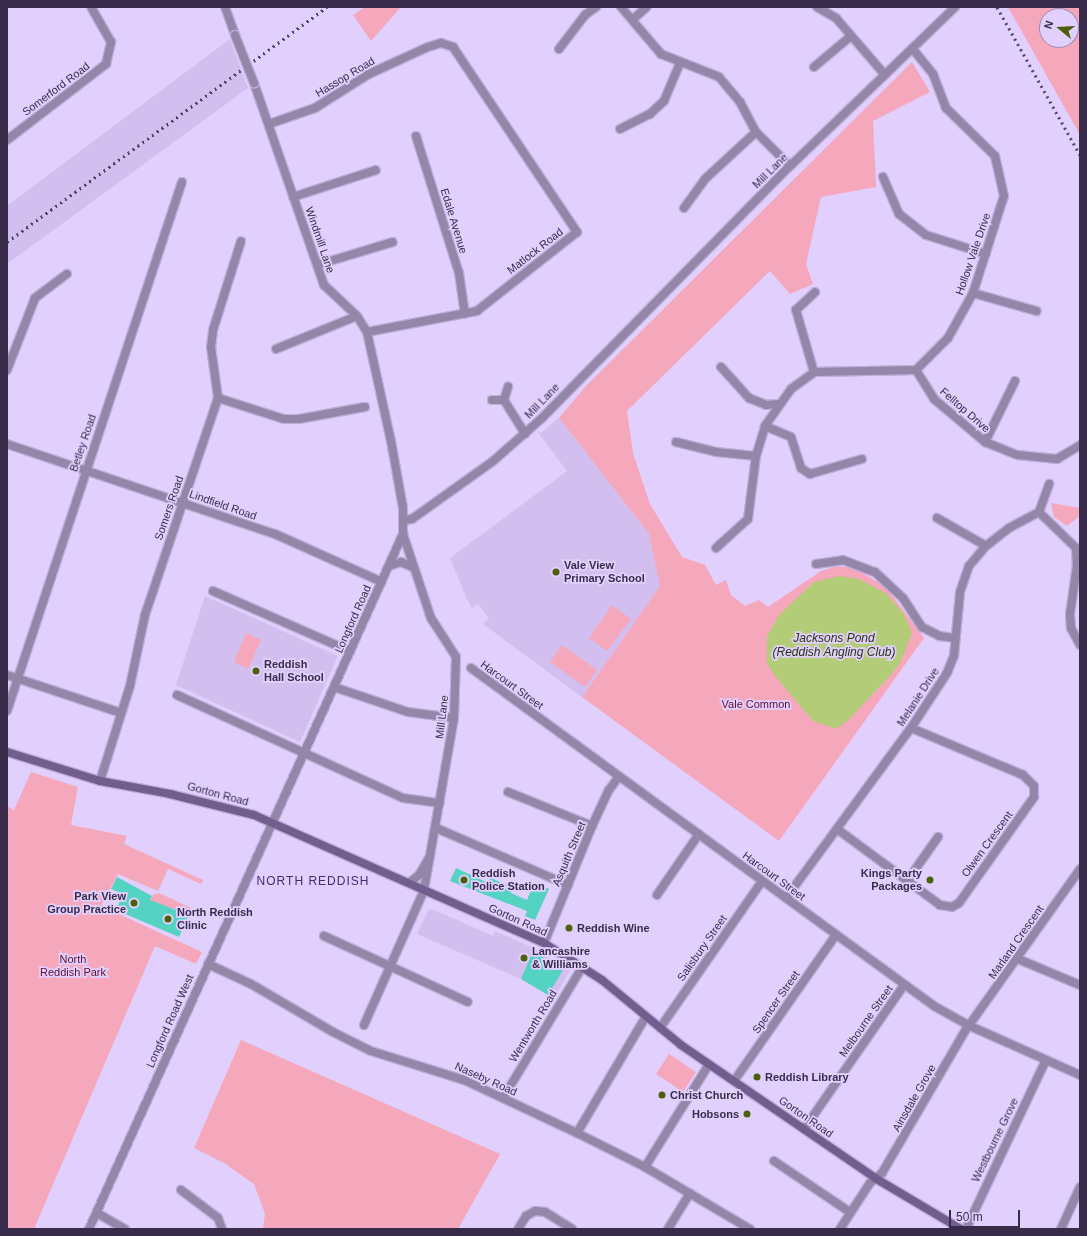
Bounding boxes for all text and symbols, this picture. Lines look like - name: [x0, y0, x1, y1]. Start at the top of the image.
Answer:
- north arrow: [1039, 8, 1079, 48]
- text: N: [1042, 19, 1055, 30]
- street label: Hassop Road: [313, 54, 377, 100]
- street label: Somerford Road: [20, 59, 92, 119]
- street label: Mill Lane: [750, 151, 790, 191]
- street label: Edale Avenue: [438, 186, 470, 256]
- street label: Windmill Lane: [303, 205, 337, 275]
- street label: Hollow Vale Drive: [953, 211, 993, 297]
- street label: Matlock Road: [504, 225, 566, 277]
- street label: Mill Lane: [522, 381, 562, 421]
- street label: Felltop Drive: [937, 385, 993, 435]
- street label: Betley Road: [67, 413, 99, 473]
- street label: Somers Road: [152, 474, 186, 542]
- street label: Lindfield Road: [188, 487, 258, 523]
- place label: Vale View Primary School: [564, 559, 645, 585]
- marker: Vale View Primary School: [551, 567, 561, 577]
- street label: Longford Road: [332, 583, 374, 655]
- water label: Jacksons Pond (Reddish Angling Club): [772, 632, 896, 660]
- place label: Reddish Hall School: [264, 658, 324, 684]
- street label: Harcourt Street: [478, 658, 546, 712]
- street label: Melanie Drive: [894, 665, 942, 729]
- marker: Reddish Hall School: [251, 666, 261, 676]
- street label: Mill Lane: [433, 694, 451, 740]
- park label: Vale Common: [722, 697, 790, 711]
- street label: Gorton Road: [186, 779, 250, 809]
- street label: Olwen Crescent: [959, 808, 1015, 880]
- street label: Asquith Street: [549, 820, 589, 888]
- street label: Harcourt Street: [740, 849, 808, 903]
- place label: Reddish Police Station: [472, 867, 545, 893]
- place label: Kings Party Packages: [861, 867, 922, 893]
- district label: NORTH REDDISH: [257, 875, 369, 889]
- marker: Reddish Police Station: [459, 875, 469, 885]
- marker: Kings Party Packages: [925, 875, 935, 885]
- place label: Park View Group Practice: [47, 890, 126, 916]
- marker: Park View Group Practice: [129, 898, 139, 908]
- street label: Gorton Road: [487, 901, 549, 939]
- street label: Marland Crescent: [986, 903, 1046, 981]
- place label: North Reddish Clinic: [177, 906, 253, 932]
- street label: Salisbury Street: [674, 912, 730, 984]
- marker: North Reddish Clinic: [162, 913, 174, 925]
- place label: Reddish Wine: [577, 921, 650, 935]
- marker: Reddish Wine: [564, 923, 574, 933]
- place label: Lancashire & Williams: [532, 945, 590, 971]
- park label: North Reddish Park: [40, 953, 106, 979]
- marker: Lancashire & Williams: [519, 953, 529, 963]
- street label: Spencer Street: [750, 968, 802, 1036]
- street label: Longford Road West: [143, 972, 197, 1070]
- street label: Melbourne Street: [836, 983, 896, 1059]
- street label: Wentworth Road: [506, 988, 560, 1064]
- street label: Naseby Road: [453, 1059, 519, 1099]
- street label: Ainsdale Grove: [889, 1062, 939, 1134]
- place label: Reddish Library: [765, 1070, 849, 1084]
- marker: Reddish Library: [752, 1072, 762, 1082]
- place label: Christ Church: [670, 1088, 743, 1102]
- marker: Christ Church: [657, 1090, 667, 1100]
- street label: Gorton Road: [776, 1094, 836, 1140]
- street label: Westbourne Grove: [969, 1096, 1021, 1184]
- place label: Hobsons: [692, 1107, 739, 1121]
- marker: Hobsons: [742, 1109, 752, 1119]
- scale bar: [951, 1202, 1022, 1228]
- text: 50 m: [956, 1210, 983, 1224]

